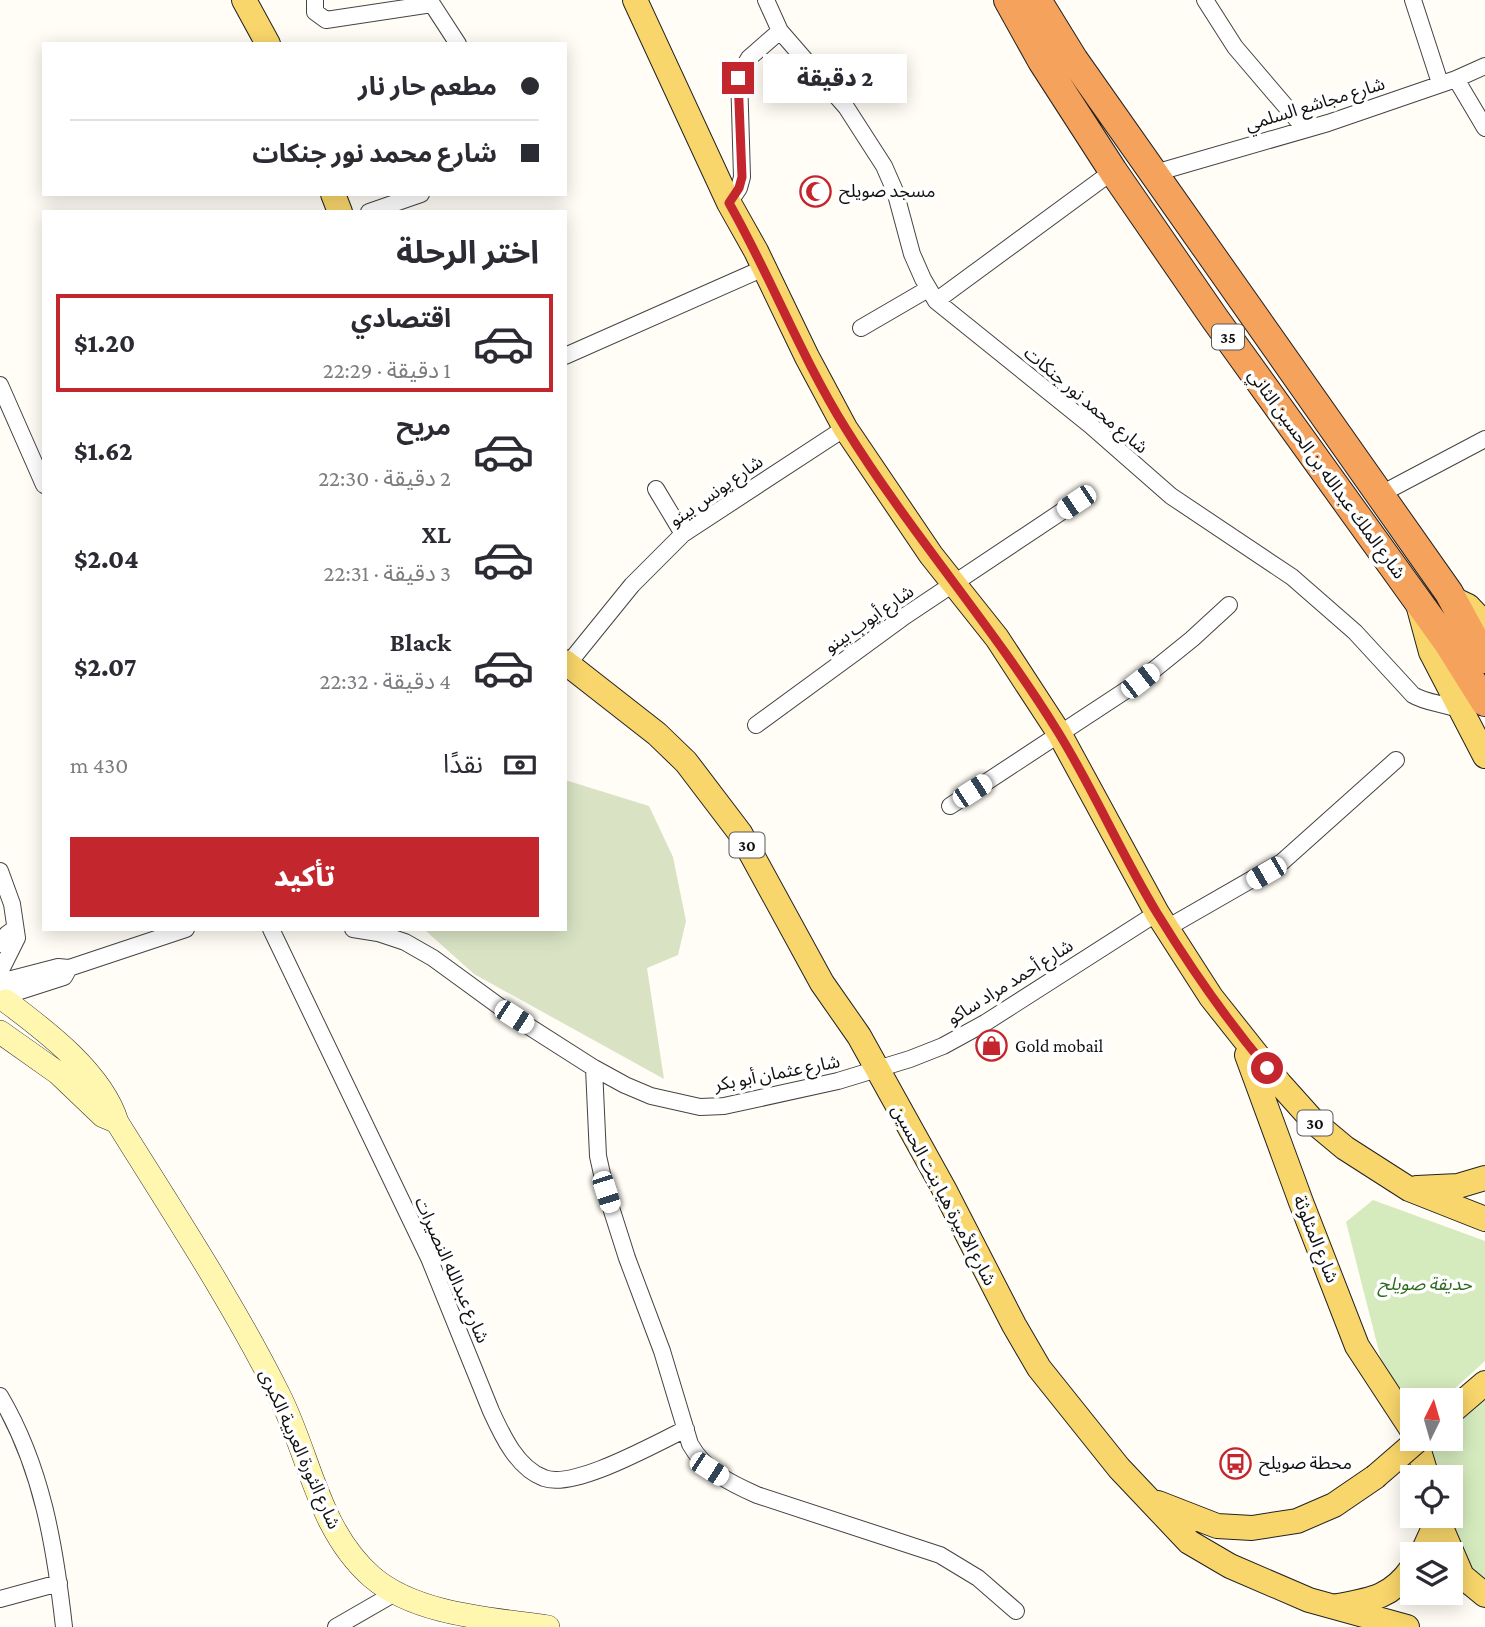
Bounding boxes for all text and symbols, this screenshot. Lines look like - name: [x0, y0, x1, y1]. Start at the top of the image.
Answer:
- callout: 2 دقيقة: [762, 54, 906, 102]
- route end: [722, 62, 754, 94]
- text: 2 دقيقة: [797, 65, 873, 91]
- text: مطعم حار نار: [358, 72, 497, 101]
- street label: شارع مجاشع السلمي: [1243, 73, 1388, 139]
- text: شارع محمد نور جنكات: [252, 139, 497, 168]
- mosque icon: مسجد صويلح: [799, 174, 833, 208]
- place label: مسجد صويلح: [839, 181, 935, 204]
- text: اختر الرحلة: [396, 234, 539, 270]
- text: اقتصادي: [351, 304, 451, 333]
- icon: car: [472, 312, 535, 375]
- road number: 35: [1212, 324, 1244, 350]
- text: $1.20: [74, 329, 135, 358]
- street label: شارع محمد نور جنكات: [1018, 342, 1152, 461]
- text: 1 دقيقة · 22:29: [323, 357, 451, 383]
- street label: شارع الملك عبدالله بن الحسين الثاني: [1241, 365, 1410, 585]
- text: مريح: [396, 412, 451, 441]
- icon: car: [472, 420, 535, 483]
- text: $1.62: [74, 437, 133, 466]
- street label: شارع يونس بينو: [665, 451, 769, 534]
- text: 2 دقيقة · 22:30: [318, 465, 451, 491]
- car: [1053, 482, 1100, 522]
- text: XL: [422, 520, 451, 549]
- icon: car: [472, 528, 535, 591]
- text: $2.04: [74, 545, 139, 574]
- text: 3 دقيقة · 22:31: [324, 560, 451, 586]
- street label: شارع أيوب بينو: [820, 580, 920, 660]
- text: Black: [390, 628, 451, 657]
- icon: car: [472, 636, 535, 699]
- text: $2.07: [74, 653, 137, 682]
- car: [1117, 660, 1164, 702]
- text: 4 دقيقة · 22:32: [320, 668, 451, 694]
- icon: cash: [501, 746, 539, 784]
- text: نقدًا: [443, 750, 483, 779]
- text: 430 m: [70, 752, 128, 778]
- car: [949, 771, 996, 811]
- road number: 30: [730, 832, 764, 858]
- button: تأكيد: [70, 837, 539, 917]
- car: [1243, 853, 1290, 893]
- street label: شارع أحمد مراد ساكو: [943, 934, 1079, 1032]
- car: [491, 997, 538, 1037]
- shop icon: Gold mobail: [975, 1029, 1009, 1063]
- place label: Gold mobail: [1015, 1036, 1104, 1056]
- street label: شارع عثمان أبو بكر: [711, 1050, 842, 1099]
- route start: [1251, 1052, 1283, 1084]
- street label: شارع الأميرة هيا بنت الحسين: [884, 1101, 1000, 1291]
- road number: 30: [1298, 1110, 1332, 1135]
- car: [590, 1169, 623, 1215]
- street label: شارع المثلوثة: [1286, 1192, 1343, 1287]
- street label: شارع عبدالله النصيرات: [407, 1194, 493, 1348]
- park label: حديقة صويلح: [1377, 1274, 1472, 1298]
- street label: شارع الثورة العربية الكبرى: [252, 1366, 344, 1534]
- north arrow: [1400, 1388, 1463, 1451]
- map controls: [1400, 1388, 1463, 1605]
- bus stop icon: محطة صويلح: [1219, 1446, 1253, 1480]
- car: [686, 1449, 733, 1489]
- place label: محطة صويلح: [1259, 1453, 1352, 1476]
- button: locate: [1400, 1465, 1463, 1528]
- button: layers: [1400, 1542, 1463, 1605]

